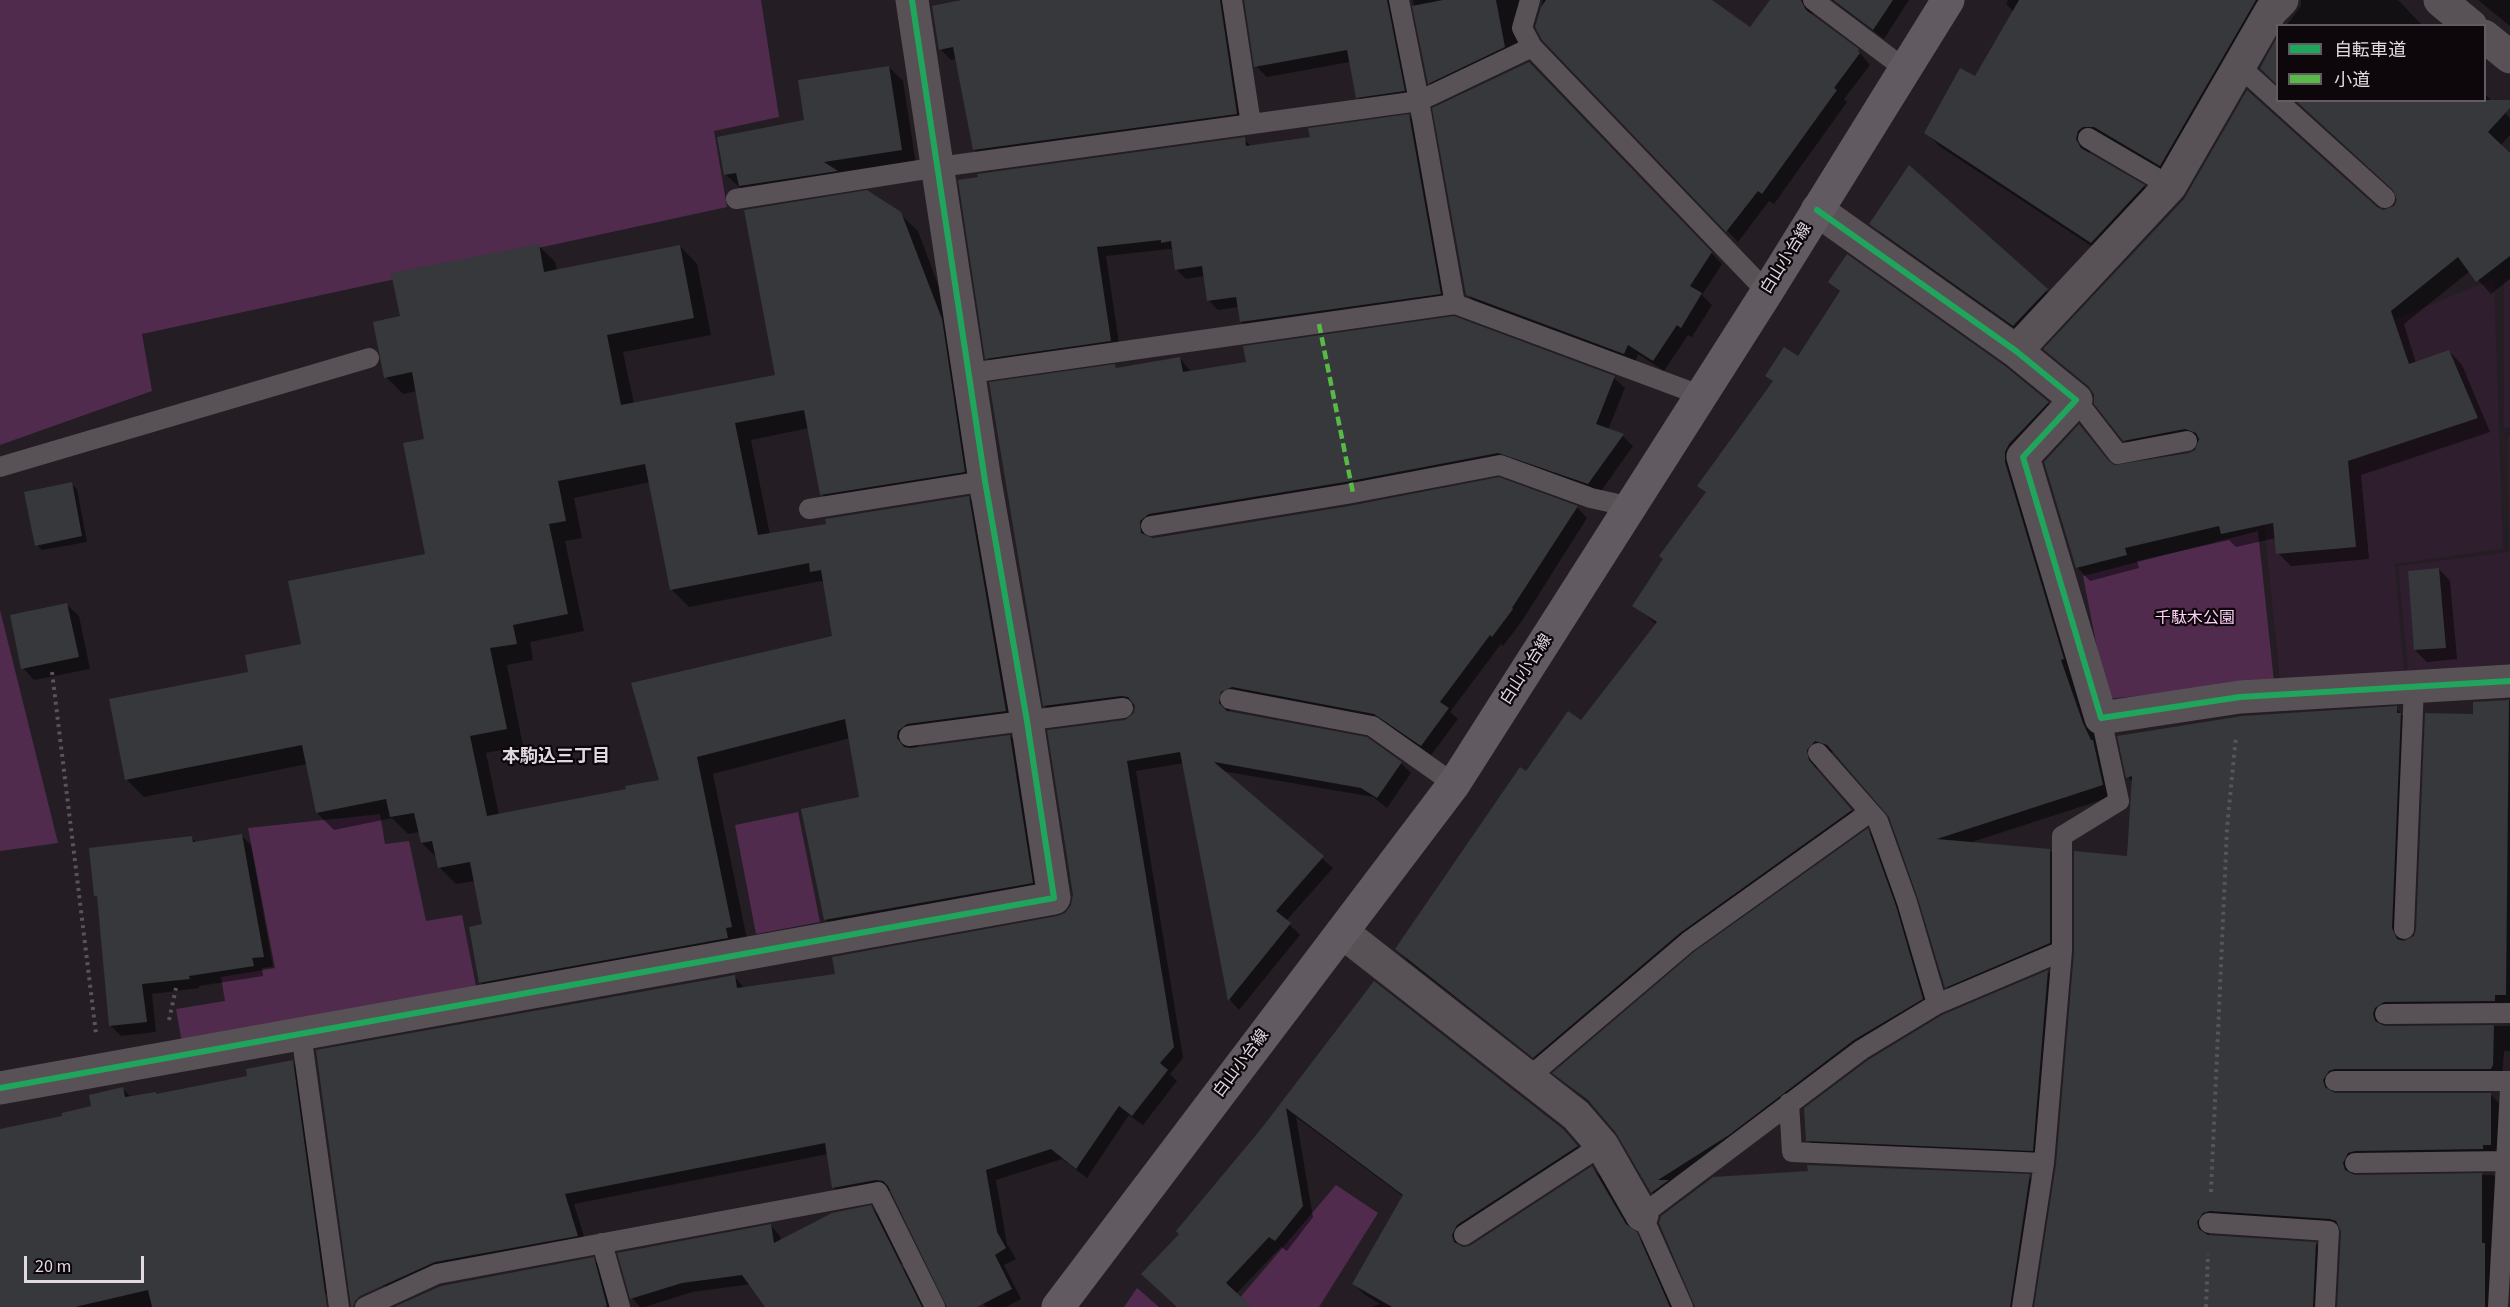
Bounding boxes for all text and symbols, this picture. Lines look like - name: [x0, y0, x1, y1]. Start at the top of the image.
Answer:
- legend: [2276, 24, 2486, 102]
- text: 自転車道: [2334, 38, 2406, 63]
- text: 小道: [2334, 68, 2370, 93]
- street label: 白山小台線: [1758, 220, 1816, 298]
- park label: 千駄木公園: [2155, 609, 2235, 629]
- street label: 白山小台線: [1497, 631, 1557, 709]
- district label: 本駒込三丁目: [502, 747, 610, 769]
- street label: 白山小台線: [1210, 1026, 1274, 1102]
- scale bar: [27, 1244, 147, 1282]
- text: 20 m: [35, 1254, 71, 1279]

